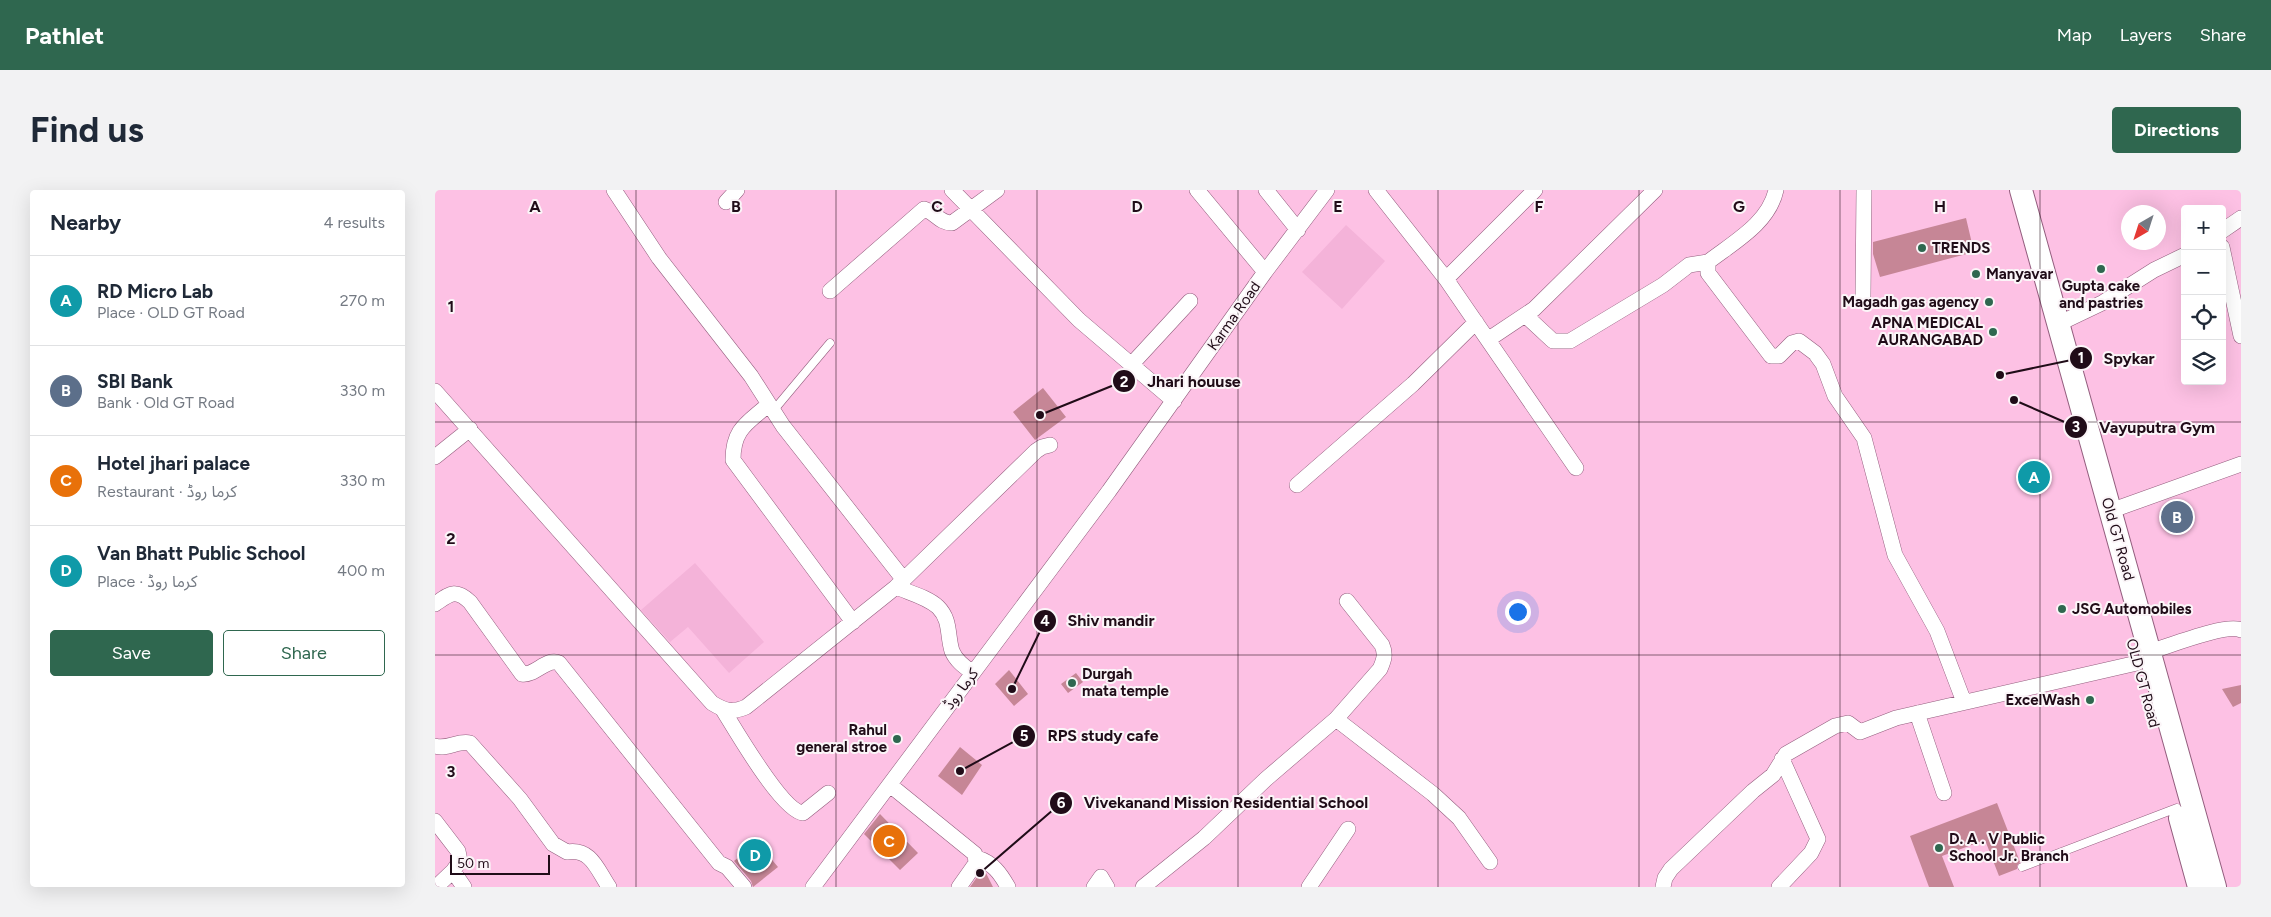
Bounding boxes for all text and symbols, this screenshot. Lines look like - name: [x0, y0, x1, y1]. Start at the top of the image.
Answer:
- text: Pathlet: [25, 21, 104, 50]
- text: Map: [2057, 24, 2092, 46]
- text: Layers: [2120, 24, 2172, 46]
- text: Share: [2200, 24, 2246, 46]
- button: Directions: [2112, 107, 2241, 153]
- text: Find us: [30, 109, 144, 151]
- text: A: [529, 197, 541, 216]
- text: B: [731, 197, 741, 216]
- text: C: [931, 197, 943, 216]
- text: D: [1131, 197, 1143, 216]
- text: E: [1333, 197, 1343, 216]
- text: F: [1535, 197, 1544, 216]
- text: G: [1733, 197, 1745, 216]
- text: H: [1934, 197, 1946, 216]
- north arrow: [2121, 205, 2166, 250]
- map controls: [2181, 205, 2226, 385]
- button: +: [2181, 205, 2226, 250]
- text: Nearby: [50, 210, 121, 235]
- text: 4 results: [324, 213, 385, 232]
- place label: TRENDS: [1932, 239, 1990, 257]
- marker: TRENDS: [1916, 242, 1928, 254]
- button: −: [2181, 250, 2226, 295]
- marker: Gupta cake and pastries: [2095, 263, 2107, 275]
- place label: Manyavar: [1986, 265, 2053, 283]
- marker: Manyavar: [1970, 268, 1982, 280]
- place label: Gupta cake and pastries: [2059, 277, 2143, 312]
- street label: Karma Road: [1204, 278, 1264, 354]
- text: RD Micro Lab: [97, 280, 213, 303]
- text: A: [60, 291, 72, 310]
- text: 270 m: [340, 291, 385, 310]
- place label: Magadh gas agency: [1842, 293, 1979, 311]
- button: locate: [2181, 295, 2226, 340]
- marker: Magadh gas agency: [1983, 296, 1995, 308]
- text: 1: [448, 297, 454, 316]
- text: Place · OLD GT Road: [97, 303, 245, 322]
- place label: APNA MEDICAL AURANGABAD: [1871, 314, 1983, 349]
- marker: APNA MEDICAL AURANGABAD: [1987, 326, 1999, 338]
- button: layers: [2181, 340, 2226, 385]
- callout: Spykar: [2068, 343, 2164, 374]
- text: 1: [2078, 349, 2084, 367]
- text: Spykar: [2104, 349, 2154, 368]
- callout: Jhari houuse: [1112, 366, 1250, 397]
- text: SBI Bank: [97, 370, 173, 393]
- text: Jhari houuse: [1147, 372, 1241, 391]
- text: 2: [1120, 373, 1129, 391]
- text: B: [61, 381, 71, 400]
- text: 330 m: [340, 381, 385, 400]
- text: Bank · Old GT Road: [97, 393, 235, 412]
- callout: Vayuputra Gym: [2064, 412, 2225, 443]
- text: 3: [2072, 418, 2080, 436]
- text: Vayuputra Gym: [2099, 418, 2215, 437]
- text: Hotel jhari palace: [97, 452, 250, 475]
- pin: A: [2018, 458, 2050, 496]
- text: C: [60, 471, 72, 490]
- text: 330 m: [340, 471, 385, 490]
- text: Restaurant · کرما روڈ: [97, 482, 237, 501]
- street label: Old GT Road: [2098, 495, 2138, 583]
- pin: B: [2161, 498, 2193, 536]
- text: 2: [446, 529, 456, 548]
- text: Van Bhatt Public School: [97, 542, 305, 565]
- text: D: [60, 561, 72, 580]
- text: 400 m: [337, 561, 385, 580]
- text: Place · کرما روڈ: [97, 572, 197, 591]
- your location: [1505, 599, 1531, 625]
- place label: JSG Automobiles: [2072, 600, 2192, 618]
- marker: JSG Automobiles: [2056, 603, 2068, 615]
- callout: Shiv mandir: [1033, 605, 1165, 636]
- text: Shiv mandir: [1067, 611, 1155, 630]
- text: 4: [1040, 612, 1050, 630]
- button: Save: [50, 630, 213, 676]
- button: Share: [223, 630, 385, 676]
- street label: OLD GT Road: [2122, 637, 2164, 729]
- street label: کرما روڈ: [940, 664, 983, 713]
- place label: Durgah mata temple: [1082, 665, 1170, 700]
- marker: Durgah mata temple: [1066, 677, 1078, 689]
- place label: ExcelWash: [2006, 691, 2080, 709]
- marker: ExcelWash: [2084, 694, 2096, 706]
- callout: RPS study cafe: [1012, 720, 1168, 751]
- place label: Rahul general stroe: [796, 721, 888, 756]
- text: RPS study cafe: [1047, 726, 1159, 745]
- text: 5: [1020, 727, 1029, 745]
- marker: Rahul general stroe: [891, 733, 903, 745]
- text: 3: [447, 762, 456, 781]
- callout: Vivekanand Mission Residential School: [1049, 787, 1378, 818]
- text: Vivekanand Mission Residential School: [1084, 793, 1368, 812]
- text: 6: [1057, 794, 1066, 812]
- pin: C: [873, 822, 905, 860]
- place label: D. A . V Public School Jr. Branch: [1949, 830, 2069, 865]
- pin: D: [739, 836, 771, 874]
- marker: D. A . V Public School Jr. Branch: [1933, 842, 1945, 854]
- scale bar: [450, 852, 550, 875]
- text: 50 m: [457, 855, 489, 872]

